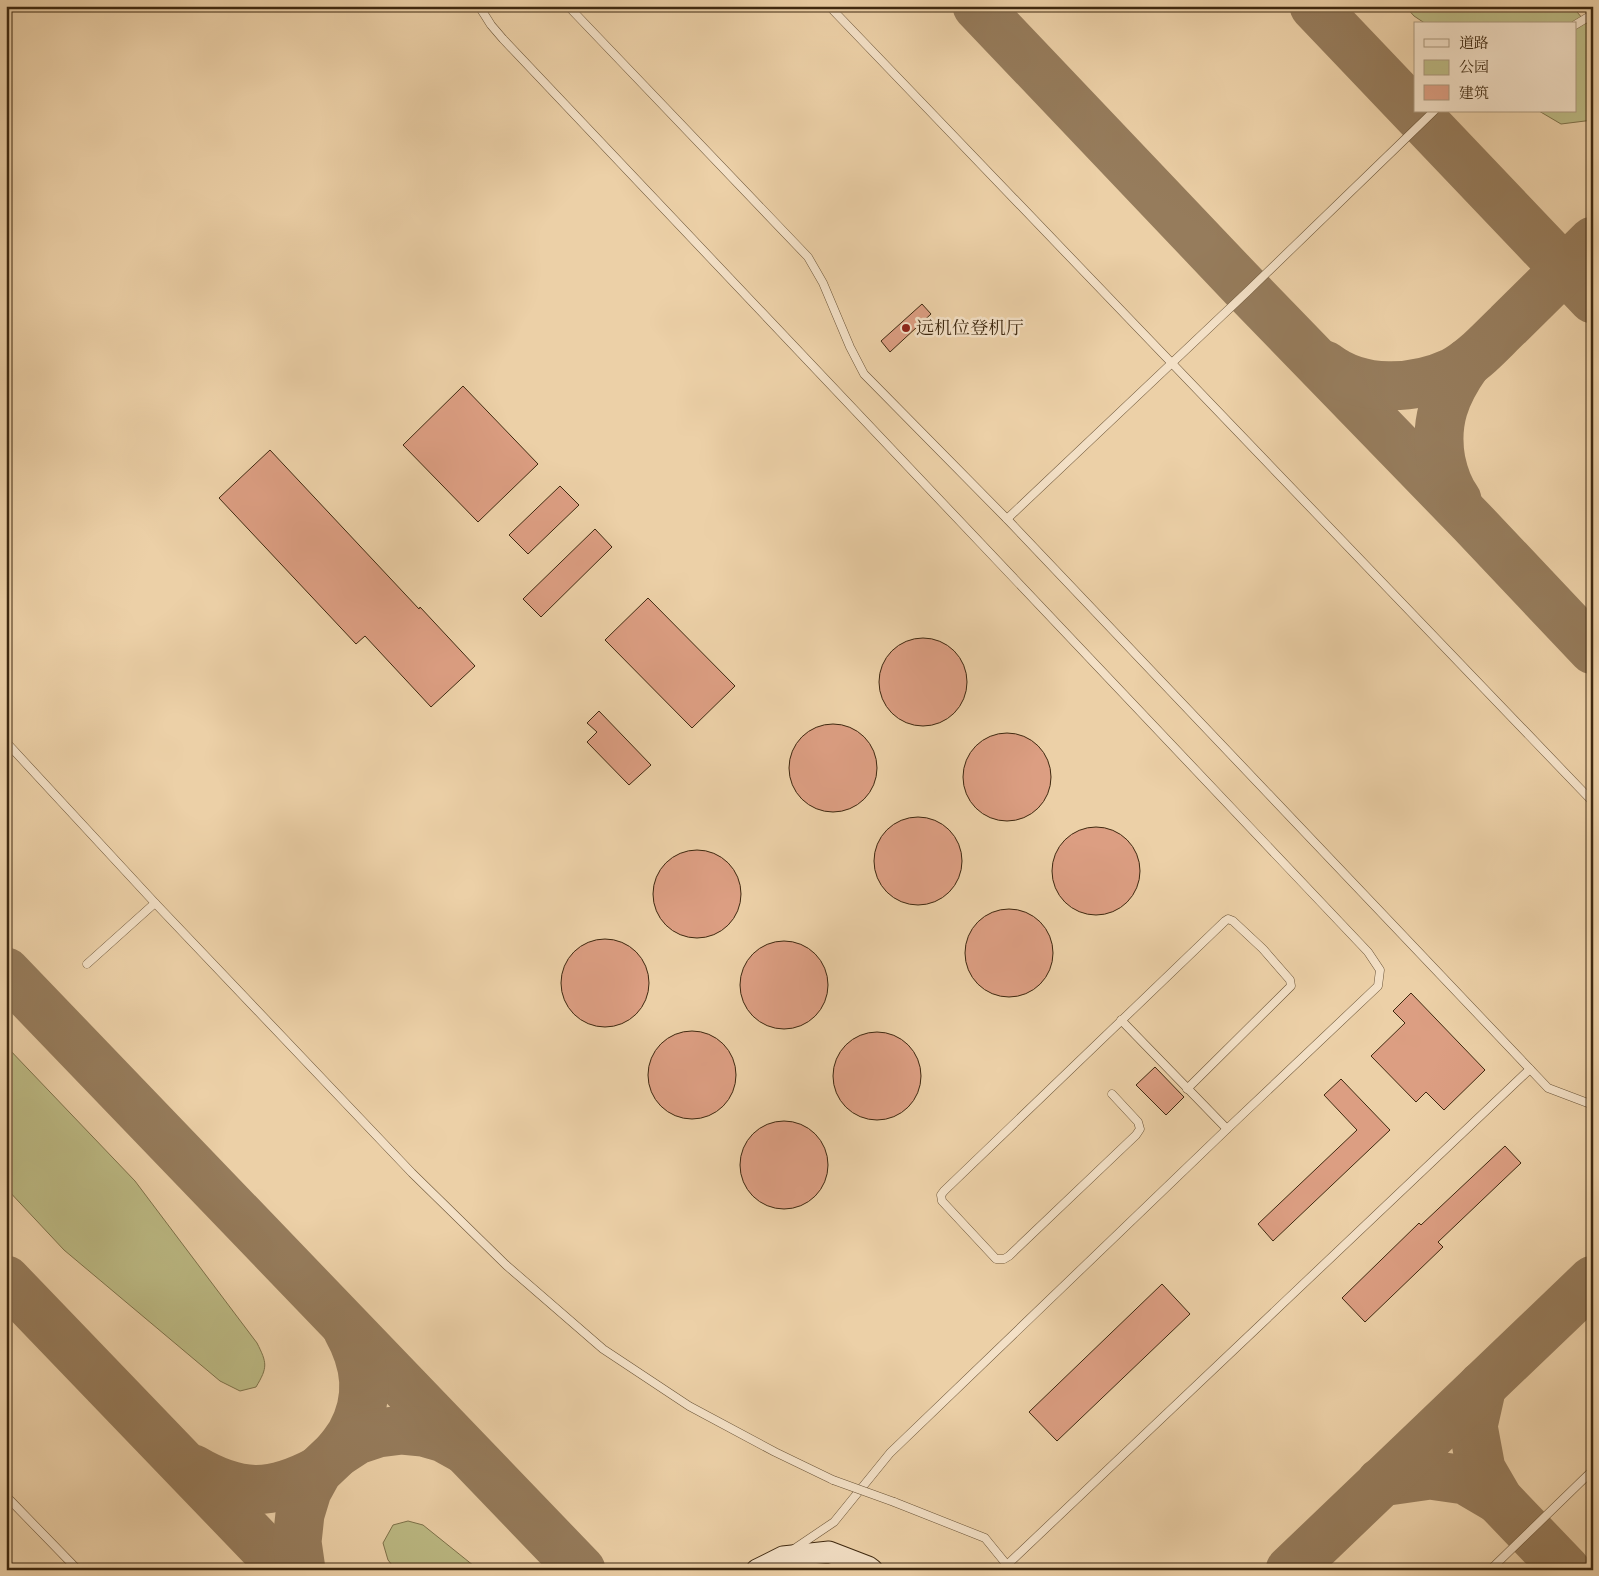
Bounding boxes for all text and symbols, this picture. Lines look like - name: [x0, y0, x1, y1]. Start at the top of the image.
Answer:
- legend: [1414, 22, 1576, 112]
- text: 道路: [1459, 34, 1489, 55]
- text: 公园: [1459, 58, 1489, 79]
- text: 建筑: [1459, 84, 1489, 105]
- place label: 远机位登机厅: [916, 317, 1024, 342]
- marker: 远机位登机厅: [900, 322, 912, 334]

